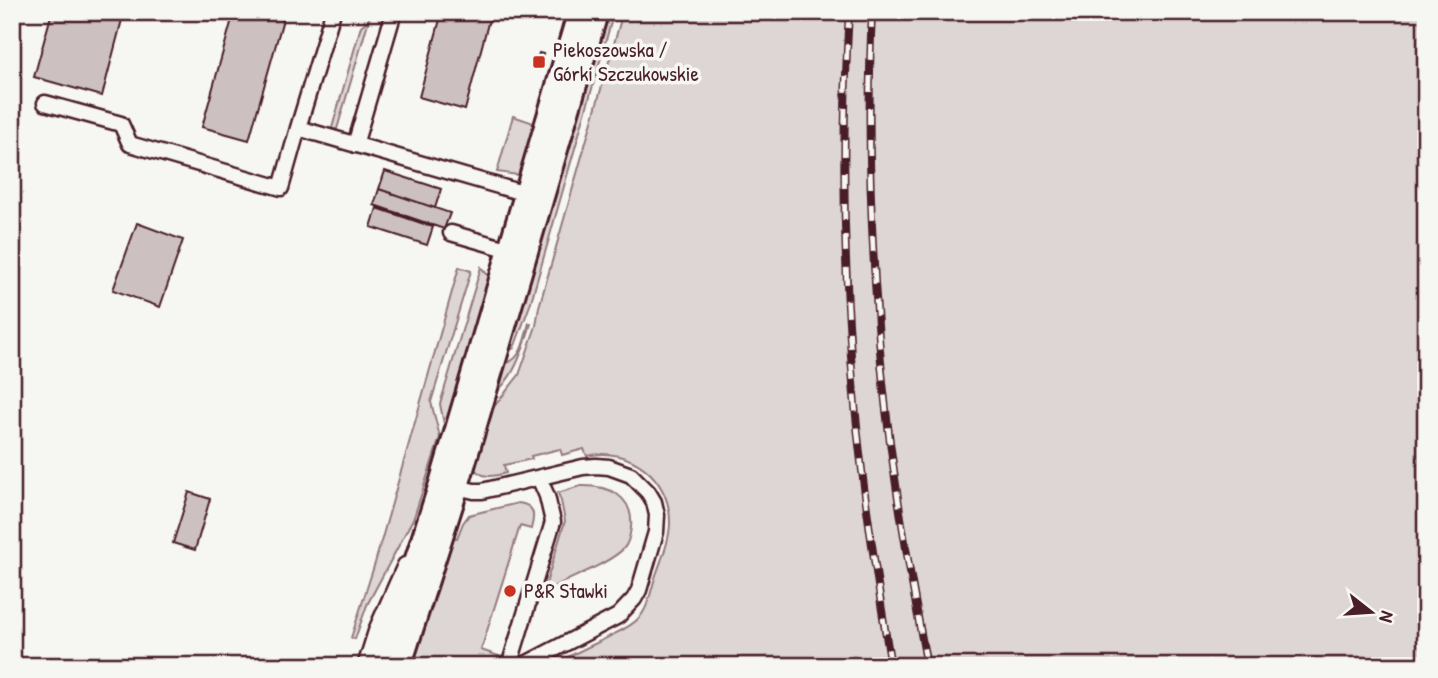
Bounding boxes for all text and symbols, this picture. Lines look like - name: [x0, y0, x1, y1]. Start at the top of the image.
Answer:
- place label: Piekoszowska / Górki Szczukowskie: [553, 35, 699, 88]
- marker: Piekoszowska / Górki Szczukowskie: [531, 54, 547, 70]
- place label: P&R Stawki: [524, 576, 608, 605]
- north arrow: [1336, 576, 1406, 646]
- marker: P&R Stawki: [502, 583, 518, 599]
- text: N: [1373, 608, 1401, 626]

